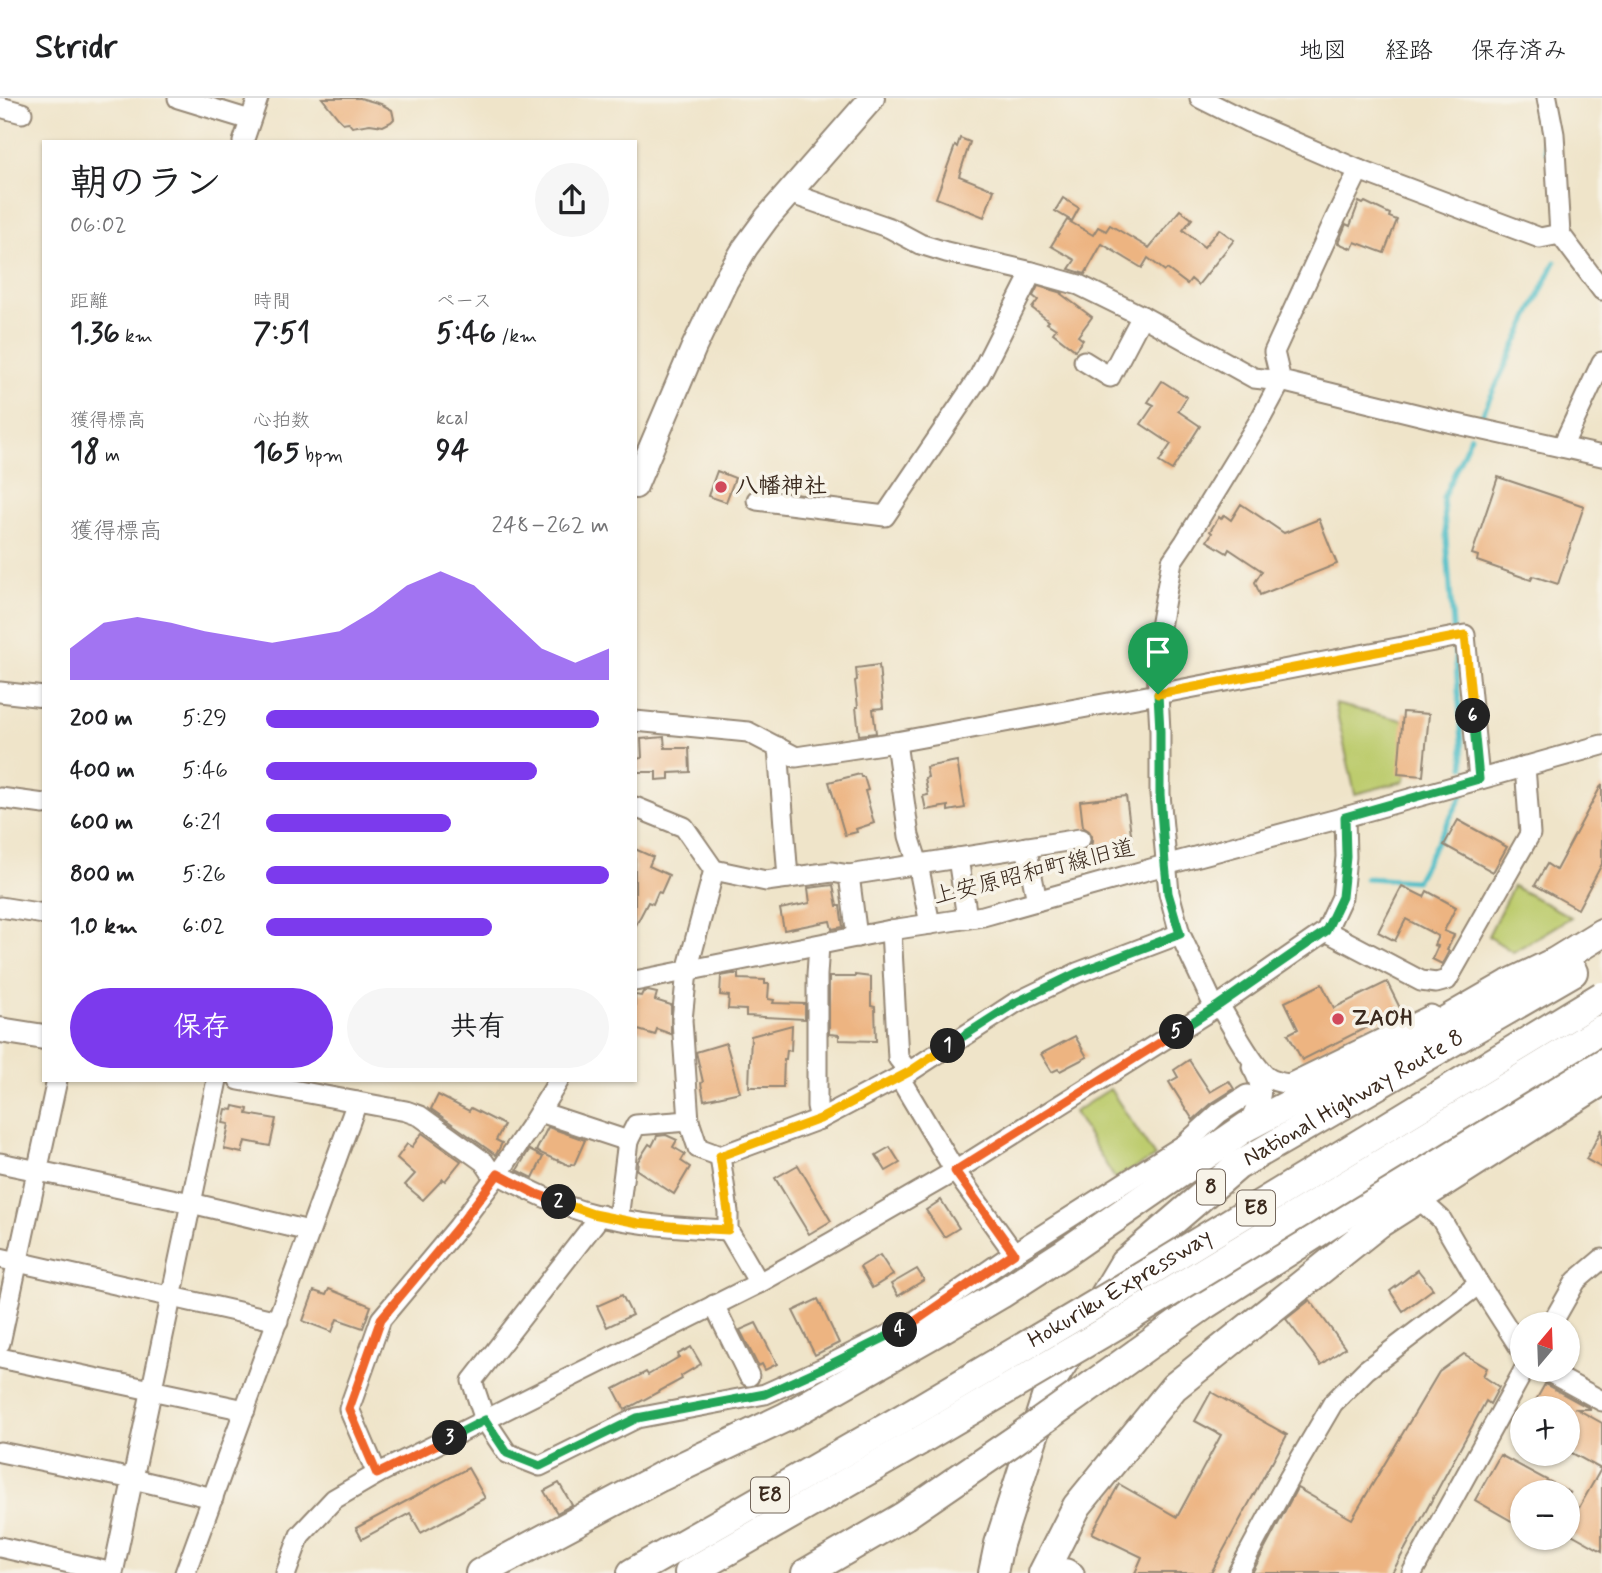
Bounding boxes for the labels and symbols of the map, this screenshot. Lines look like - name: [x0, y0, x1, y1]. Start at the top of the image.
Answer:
- place label: 八幡神社: [735, 472, 827, 502]
- marker: 八幡神社: [713, 479, 729, 495]
- pin: [1128, 622, 1188, 694]
- pin: 6: [1456, 698, 1490, 734]
- street label: 上安原昭和町線旧道: [930, 833, 1138, 913]
- place label: ZAOH: [1352, 1004, 1412, 1034]
- marker: ZAOH: [1330, 1011, 1346, 1027]
- pin: 5: [1160, 1014, 1194, 1049]
- street label: National Highway Route 8: [1238, 1023, 1469, 1174]
- pin: 1: [930, 1028, 965, 1063]
- road number: 8: [1197, 1170, 1225, 1204]
- pin: 2: [542, 1184, 576, 1220]
- road number: E8: [1237, 1190, 1275, 1226]
- street label: Hokuriku Expressway: [1022, 1222, 1218, 1356]
- pin: 4: [883, 1312, 918, 1348]
- north arrow: [1510, 1312, 1580, 1382]
- pin: 3: [433, 1420, 468, 1456]
- road number: E8: [751, 1478, 789, 1512]

